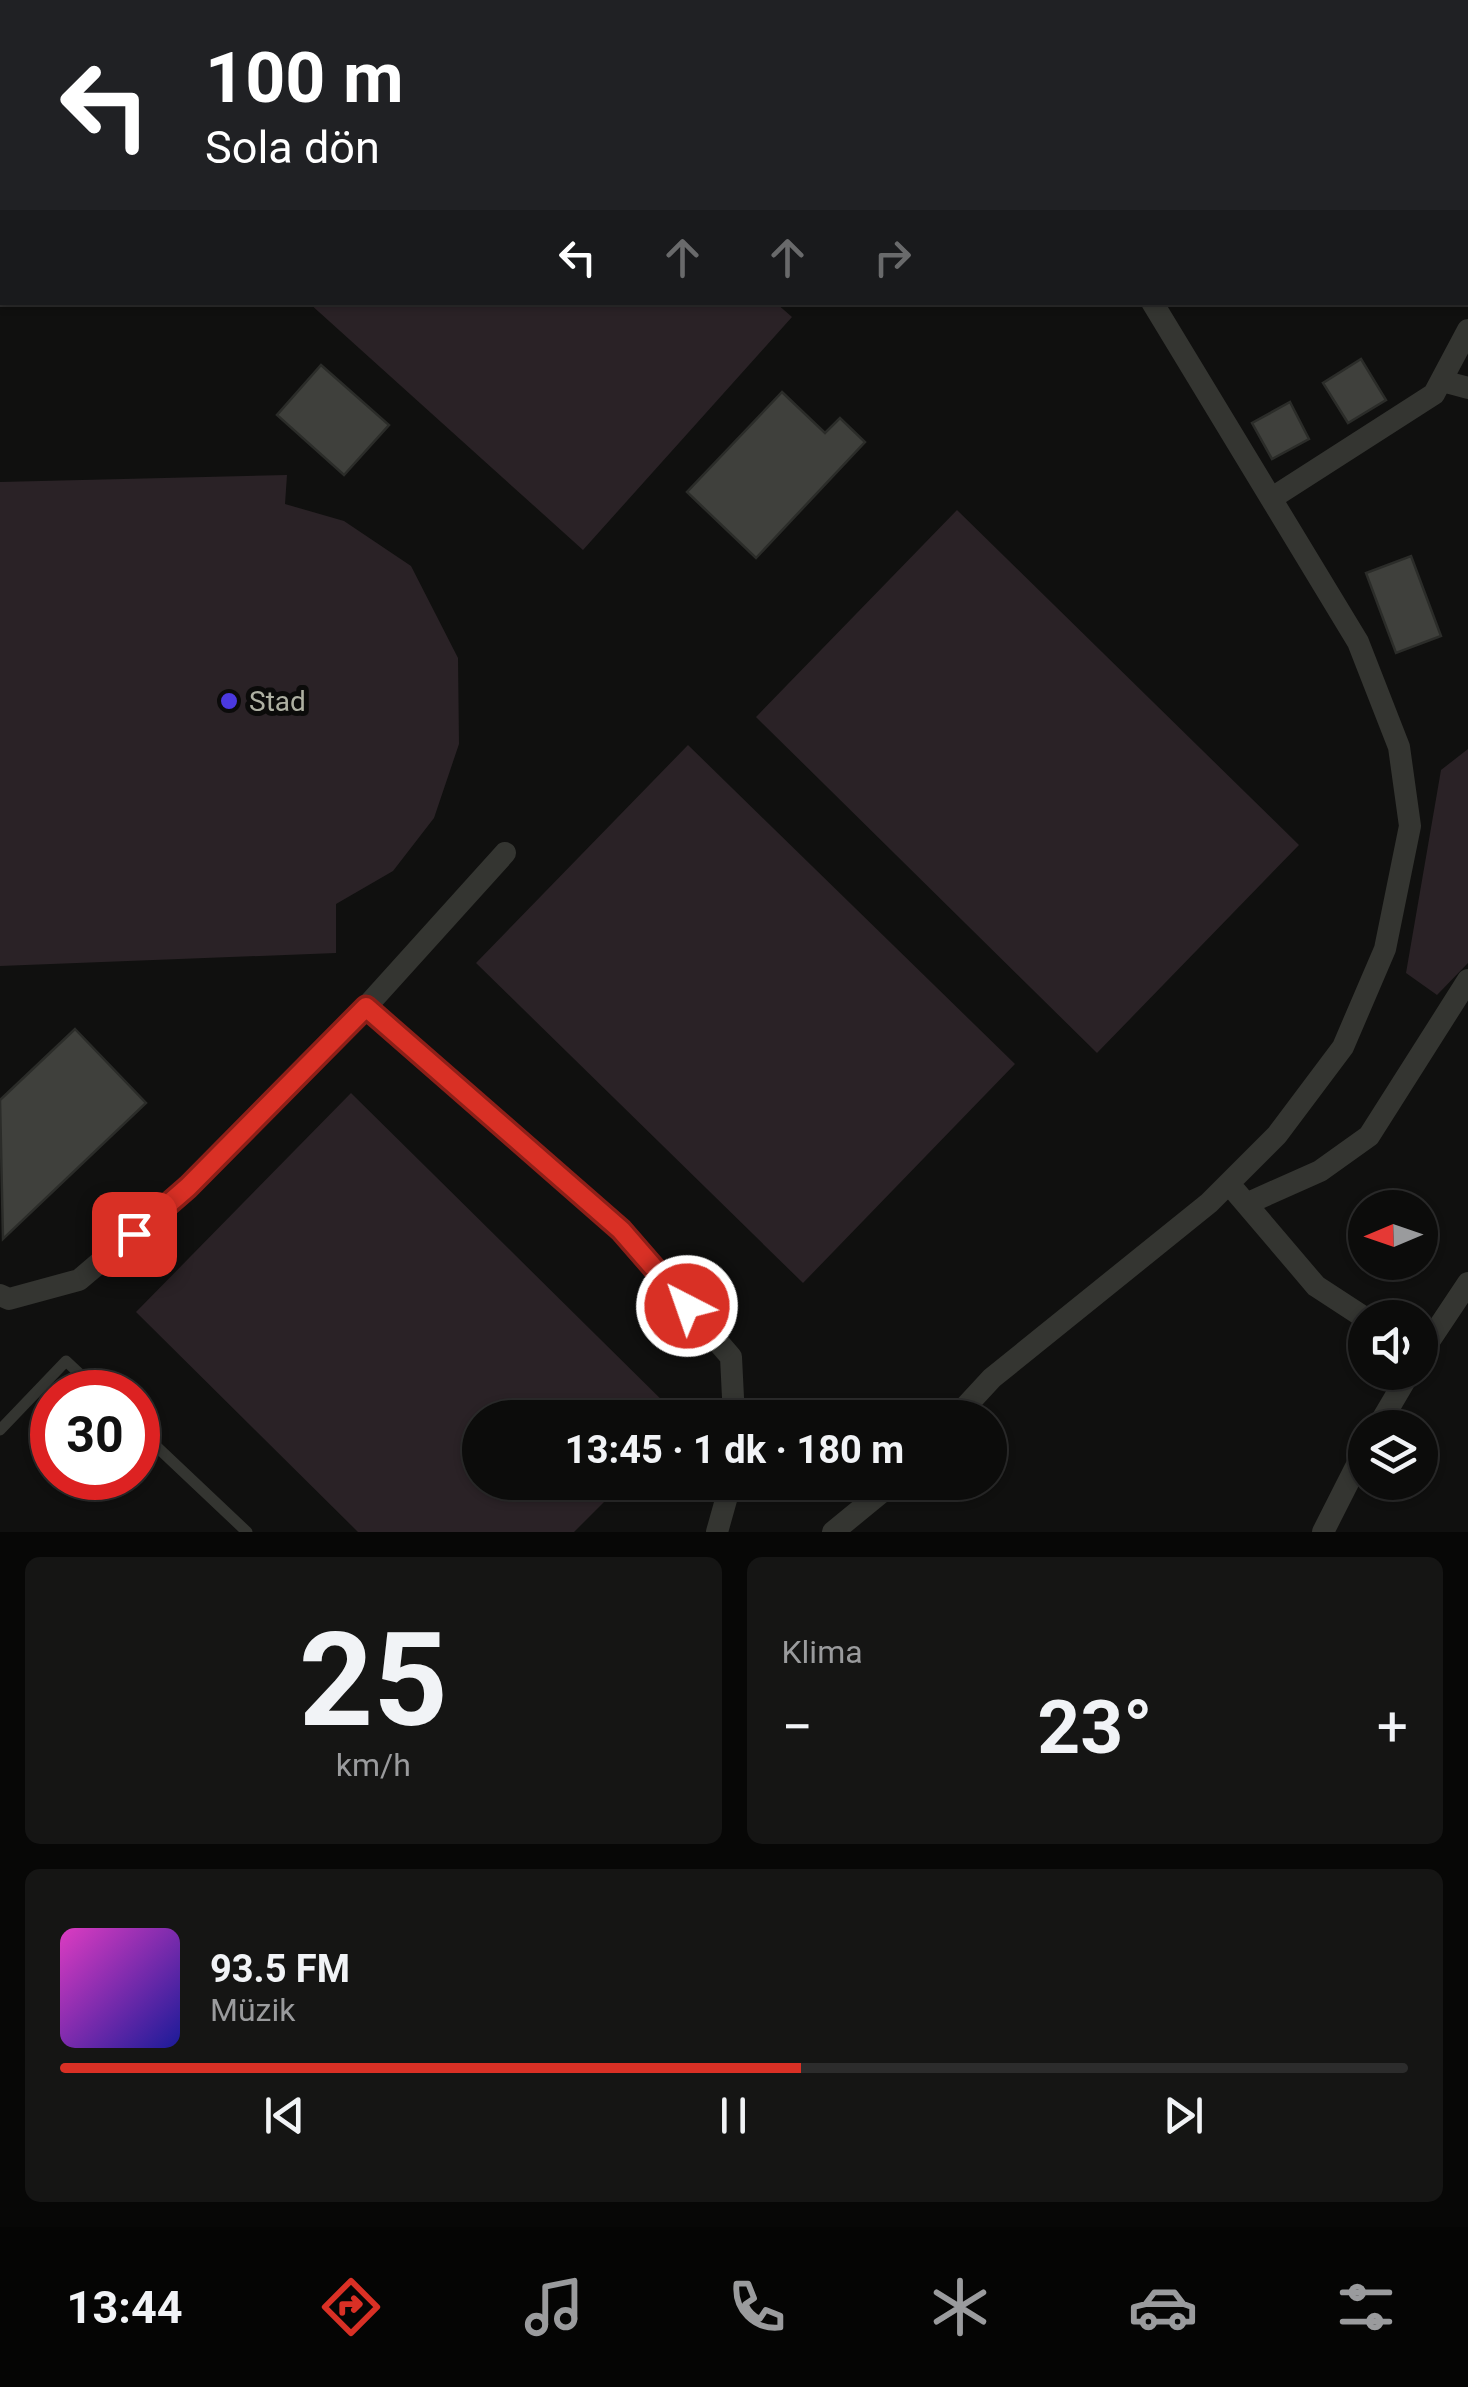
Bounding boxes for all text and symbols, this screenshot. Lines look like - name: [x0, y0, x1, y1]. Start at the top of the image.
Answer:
- text: 100 m: [205, 37, 404, 119]
- icon: left: [40, 40, 170, 170]
- text: Sola dön: [205, 121, 380, 174]
- icon: left: [550, 230, 605, 285]
- icon: ahead: [655, 230, 710, 285]
- icon: ahead: [760, 230, 815, 285]
- icon: right: [865, 230, 920, 285]
- place label: Stad: [249, 685, 306, 718]
- marker: Stad: [218, 690, 240, 712]
- north arrow: [1348, 1190, 1438, 1280]
- map controls: [1348, 1190, 1438, 1500]
- pin: [92, 1192, 177, 1277]
- icon: arrive: [107, 1207, 162, 1262]
- position arrow: [635, 1254, 739, 1358]
- button: sound: [1348, 1300, 1438, 1390]
- speed limit sign: 30: [30, 1370, 160, 1500]
- button: layers: [1348, 1410, 1438, 1500]
- text: 13:45 · 1 dk · 180 m: [565, 1428, 904, 1472]
- text: 25: [299, 1604, 448, 1757]
- text: Klima: [782, 1633, 863, 1671]
- text: 23°: [1037, 1683, 1153, 1771]
- text: −: [782, 1695, 813, 1759]
- text: +: [1377, 1695, 1408, 1759]
- text: km/h: [336, 1746, 411, 1784]
- text: 93.5 FM: [210, 1947, 350, 1991]
- text: Müzik: [210, 1991, 295, 2029]
- icon: previous: [257, 2088, 312, 2143]
- icon: pause: [706, 2088, 761, 2143]
- icon: next: [1156, 2088, 1211, 2143]
- icon: directions: [316, 2272, 386, 2342]
- icon: music: [519, 2272, 589, 2342]
- icon: phone: [722, 2272, 792, 2342]
- icon: climate: [925, 2272, 995, 2342]
- icon: car: [1128, 2272, 1198, 2342]
- icon: filters: [1331, 2272, 1401, 2342]
- text: 13:44: [67, 2281, 183, 2334]

